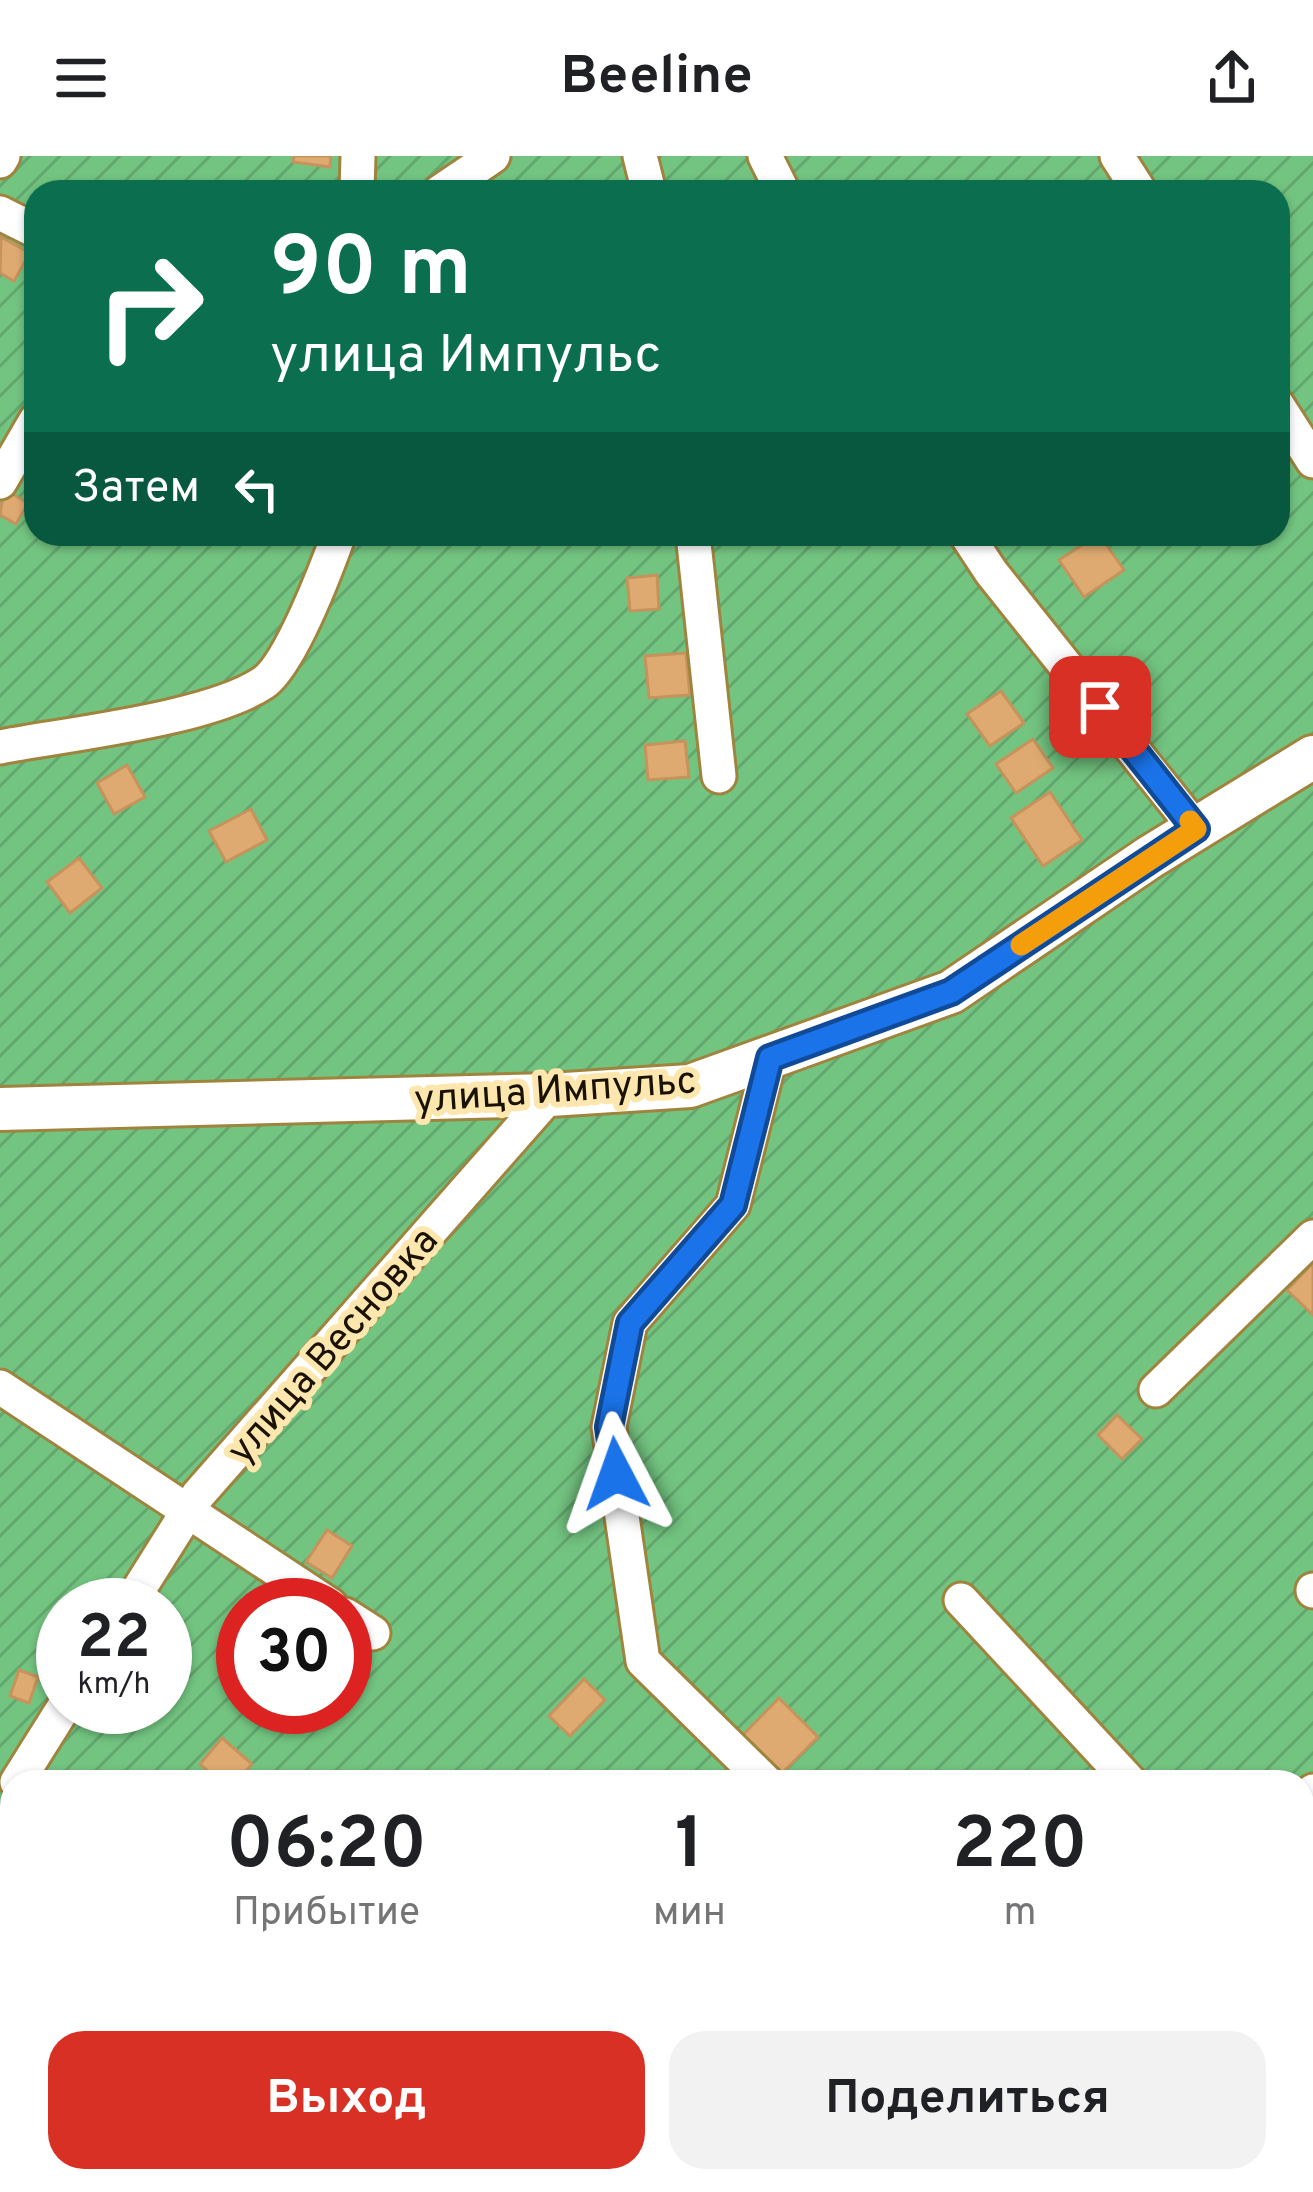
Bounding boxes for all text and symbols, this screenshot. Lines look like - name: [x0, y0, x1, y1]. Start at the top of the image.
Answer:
- text: Beeline: [560, 44, 753, 113]
- icon: menu: [48, 45, 114, 111]
- icon: share: [1199, 45, 1265, 111]
- text: 90 m: [270, 219, 472, 325]
- icon: right: [72, 228, 228, 384]
- text: улица Импульс: [270, 323, 662, 392]
- icon: left: [224, 456, 290, 522]
- text: Затем: [72, 461, 200, 518]
- pin: [1049, 656, 1151, 758]
- icon: arrive: [1067, 674, 1133, 740]
- street label: улица Импульс: [413, 1058, 698, 1127]
- street label: улица Весновка: [218, 1218, 451, 1476]
- position arrow: [553, 1411, 679, 1537]
- speed limit sign: 30: [216, 1578, 372, 1734]
- text: 22: [77, 1603, 151, 1679]
- text: km/h: [78, 1667, 150, 1704]
- text: 06:20: [226, 1802, 427, 1894]
- text: 1: [675, 1802, 704, 1894]
- text: 220: [952, 1802, 1088, 1894]
- text: Прибытие: [233, 1890, 420, 1939]
- text: мин: [653, 1890, 726, 1939]
- text: m: [1003, 1890, 1036, 1939]
- button: Выход: [48, 2031, 645, 2169]
- button: Поделиться: [669, 2031, 1266, 2169]

